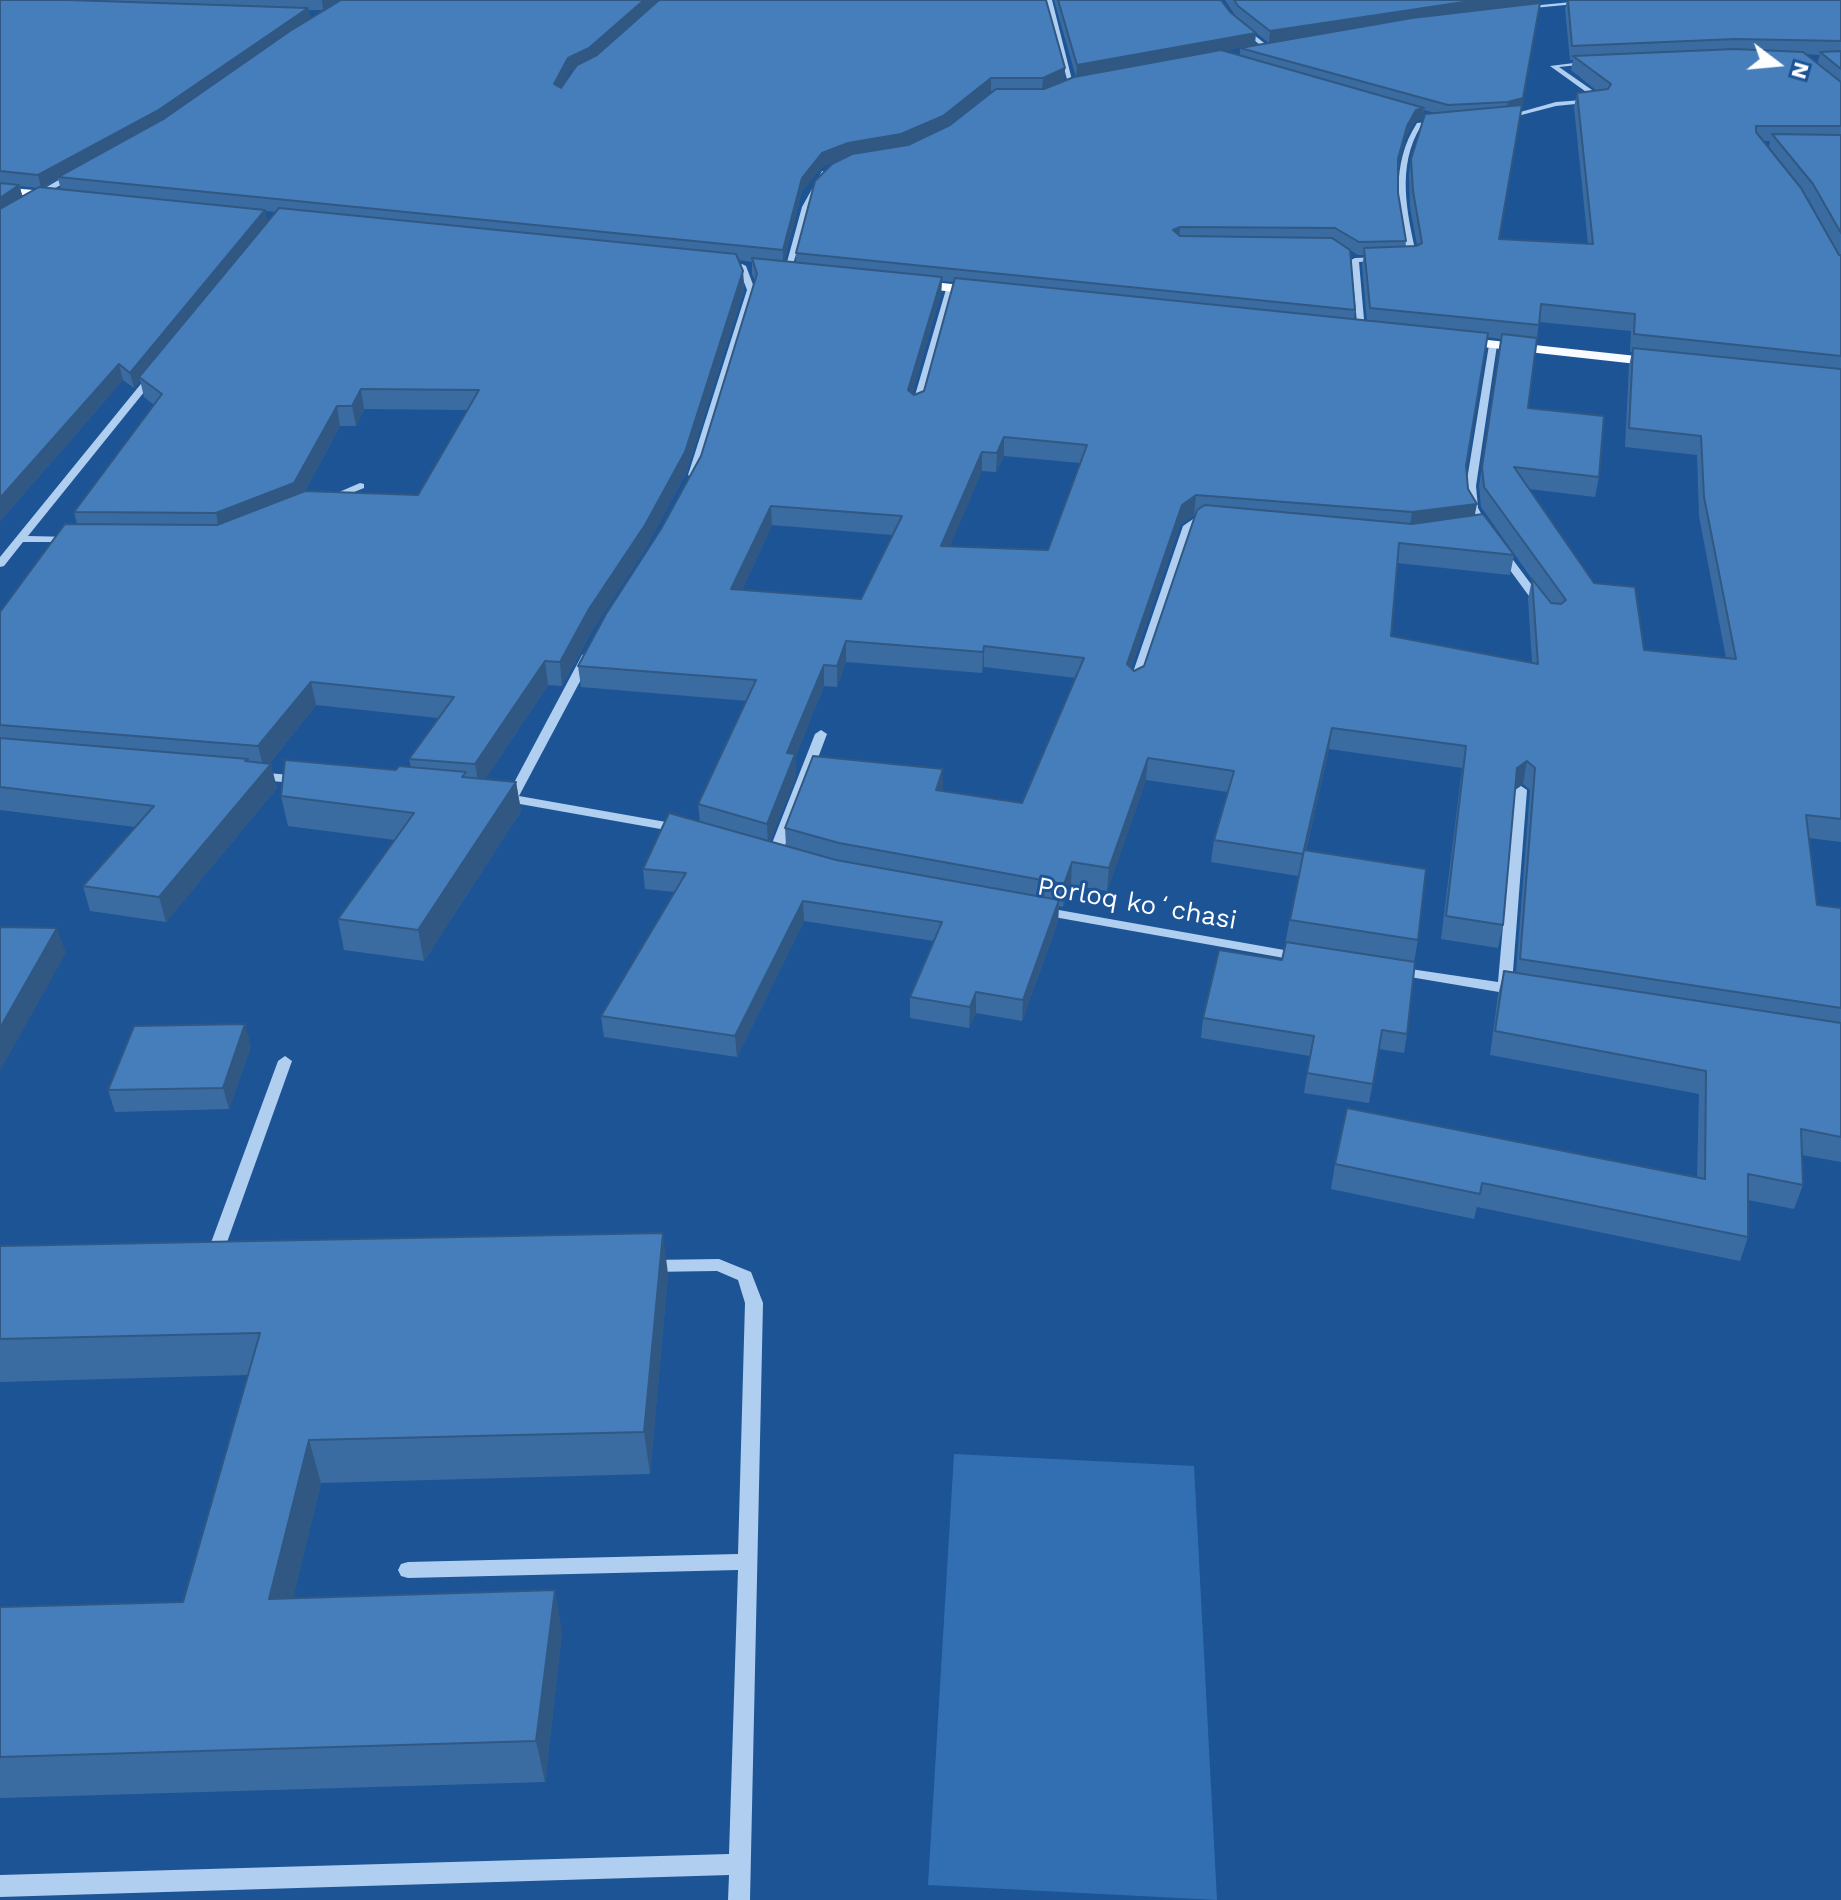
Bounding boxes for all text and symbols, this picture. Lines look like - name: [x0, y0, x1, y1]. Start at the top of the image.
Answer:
- north arrow: [1737, 24, 1817, 104]
- text: N: [1786, 59, 1815, 82]
- street label: Porloq koʻchasi: [1035, 871, 1239, 937]

